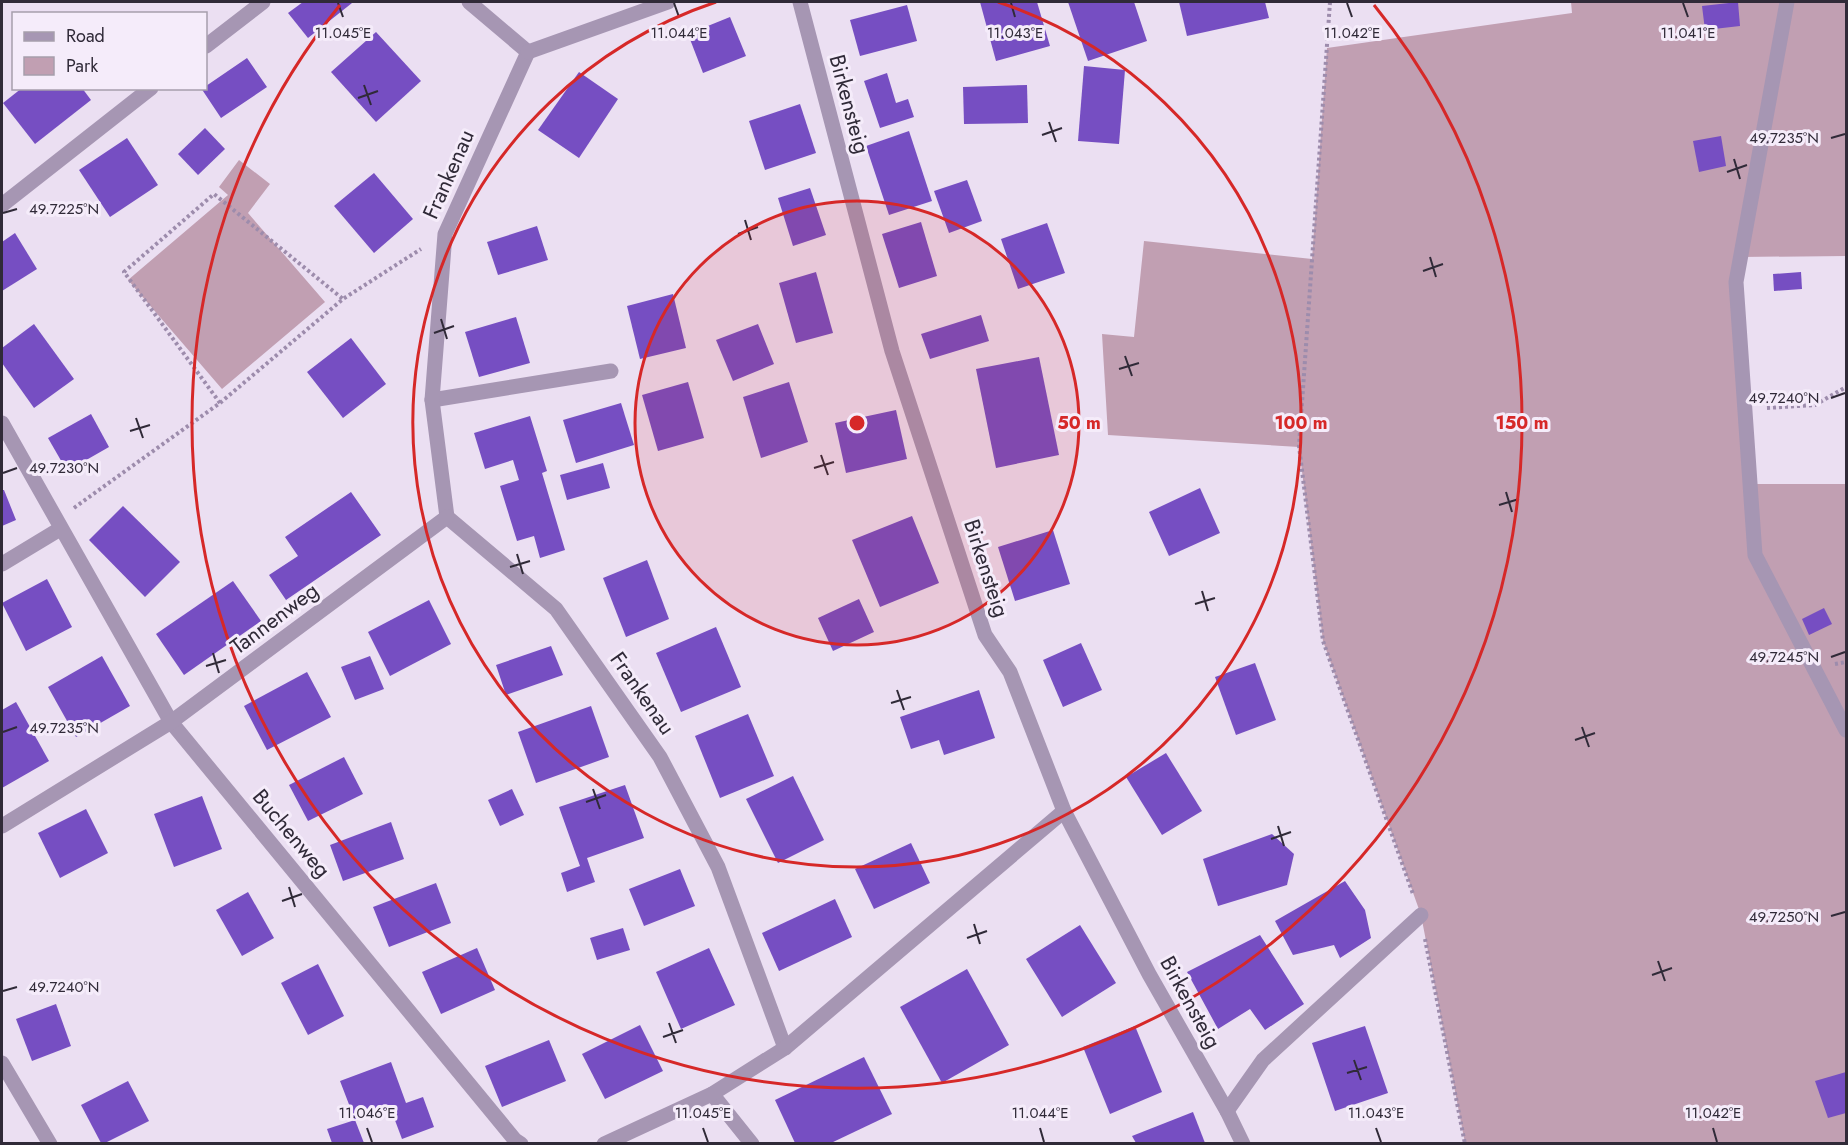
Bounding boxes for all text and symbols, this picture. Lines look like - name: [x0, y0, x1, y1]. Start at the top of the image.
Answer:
- legend: [12, 12, 207, 90]
- text: 11.045°E: [315, 22, 371, 44]
- text: 11.044°E: [651, 22, 707, 44]
- text: 11.043°E: [987, 22, 1043, 44]
- text: 11.042°E: [1324, 22, 1380, 44]
- text: 11.041°E: [1661, 22, 1715, 44]
- text: Road: [66, 23, 105, 49]
- street label: Birkensteig: [821, 51, 879, 157]
- text: Park: [66, 53, 98, 79]
- street label: Frankenau: [414, 124, 482, 224]
- text: 49.7235°N: [1749, 127, 1819, 149]
- text: 49.7225°N: [29, 198, 99, 220]
- text: 49.7240°N: [1749, 387, 1819, 409]
- text: 50 m: [1057, 410, 1101, 436]
- text: 100 m: [1274, 410, 1328, 436]
- text: 150 m: [1496, 410, 1548, 436]
- centre of rings: [847, 413, 867, 433]
- text: 49.7230°N: [29, 457, 99, 479]
- street label: Birkensteig: [956, 515, 1018, 621]
- street label: Tannenweg: [223, 574, 325, 662]
- street label: Frankenau: [603, 645, 683, 741]
- text: 49.7245°N: [1749, 646, 1819, 668]
- text: 49.7235°N: [29, 717, 99, 739]
- street label: Buchenweg: [245, 782, 339, 884]
- text: 49.7250°N: [1749, 906, 1819, 928]
- street label: Birkensteig: [1152, 950, 1230, 1054]
- text: 49.7240°N: [29, 976, 99, 998]
- text: 11.046°E: [339, 1102, 395, 1124]
- text: 11.045°E: [675, 1102, 731, 1124]
- text: 11.044°E: [1012, 1102, 1068, 1124]
- text: 11.043°E: [1348, 1102, 1404, 1124]
- text: 11.042°E: [1685, 1102, 1741, 1124]

